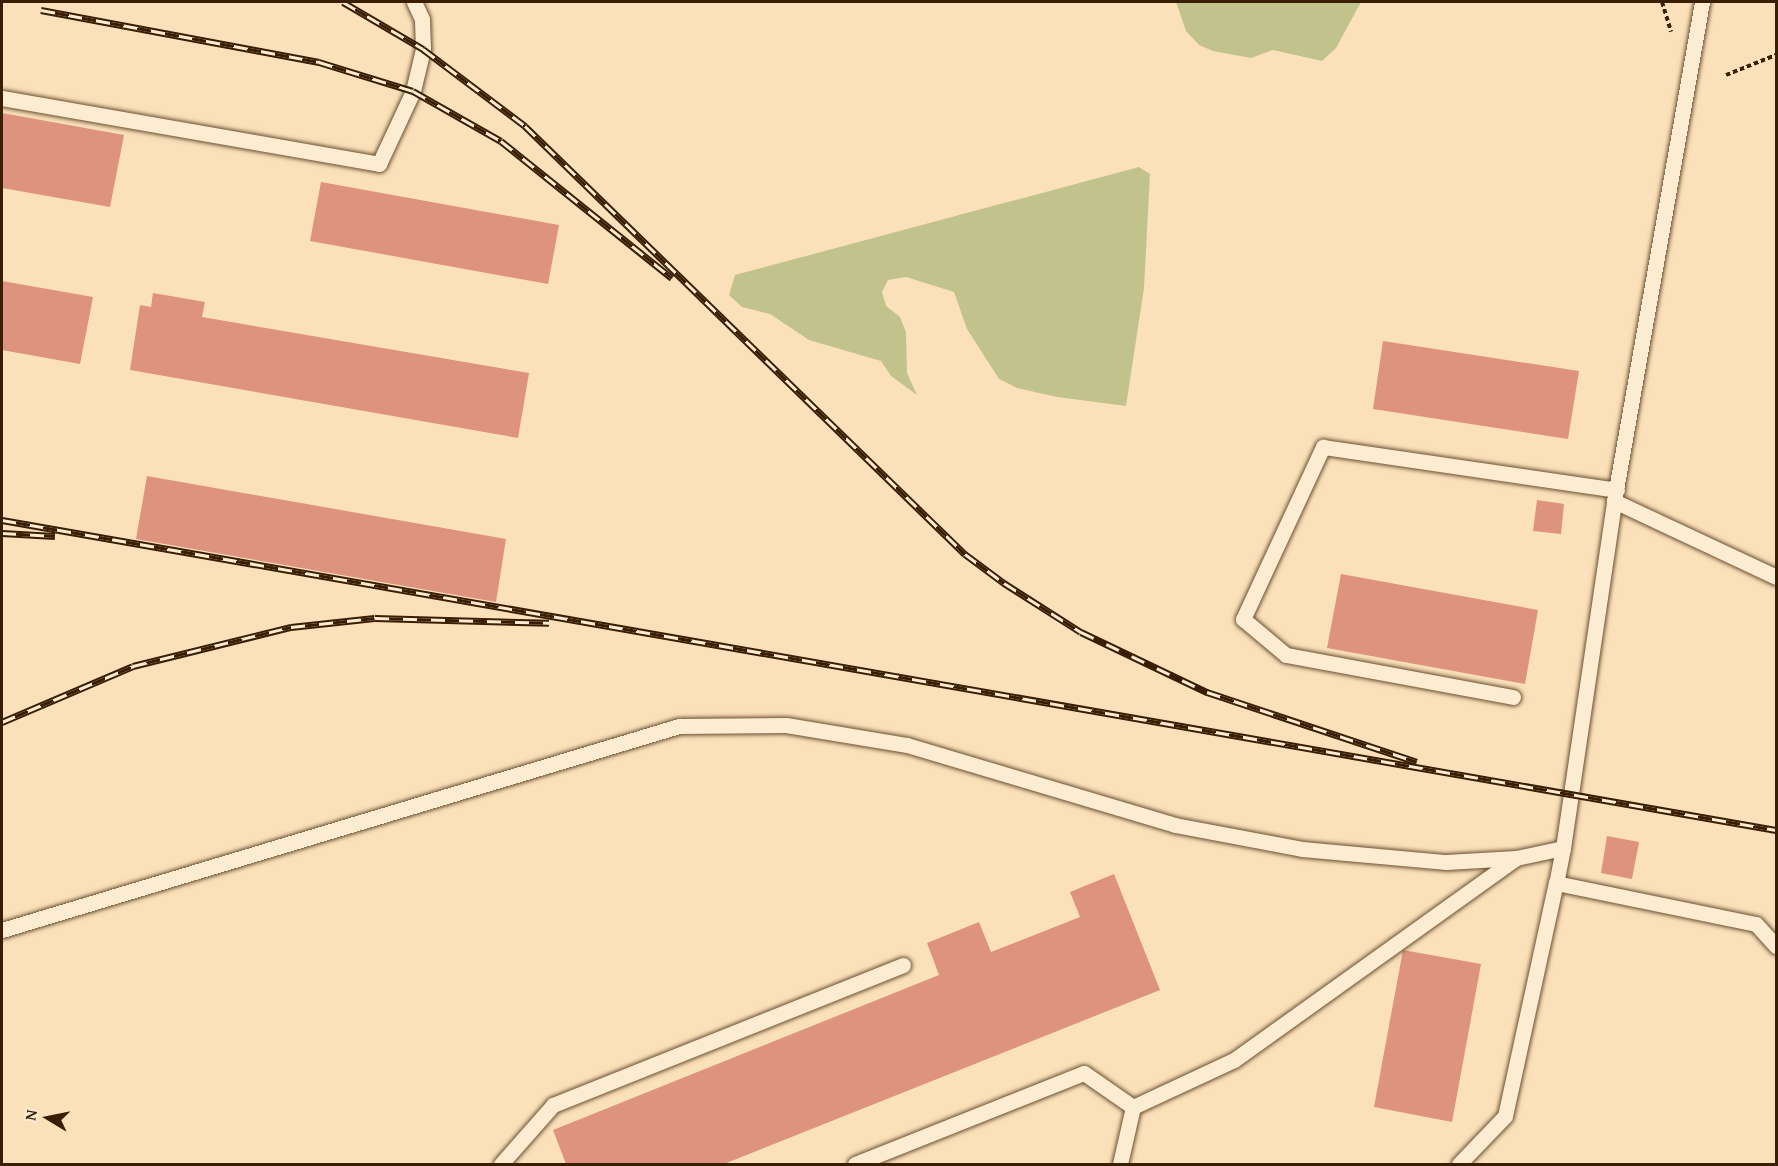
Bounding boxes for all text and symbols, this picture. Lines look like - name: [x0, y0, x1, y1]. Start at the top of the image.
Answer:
- north arrow: [18, 1088, 78, 1148]
- text: N: [18, 1108, 43, 1122]

